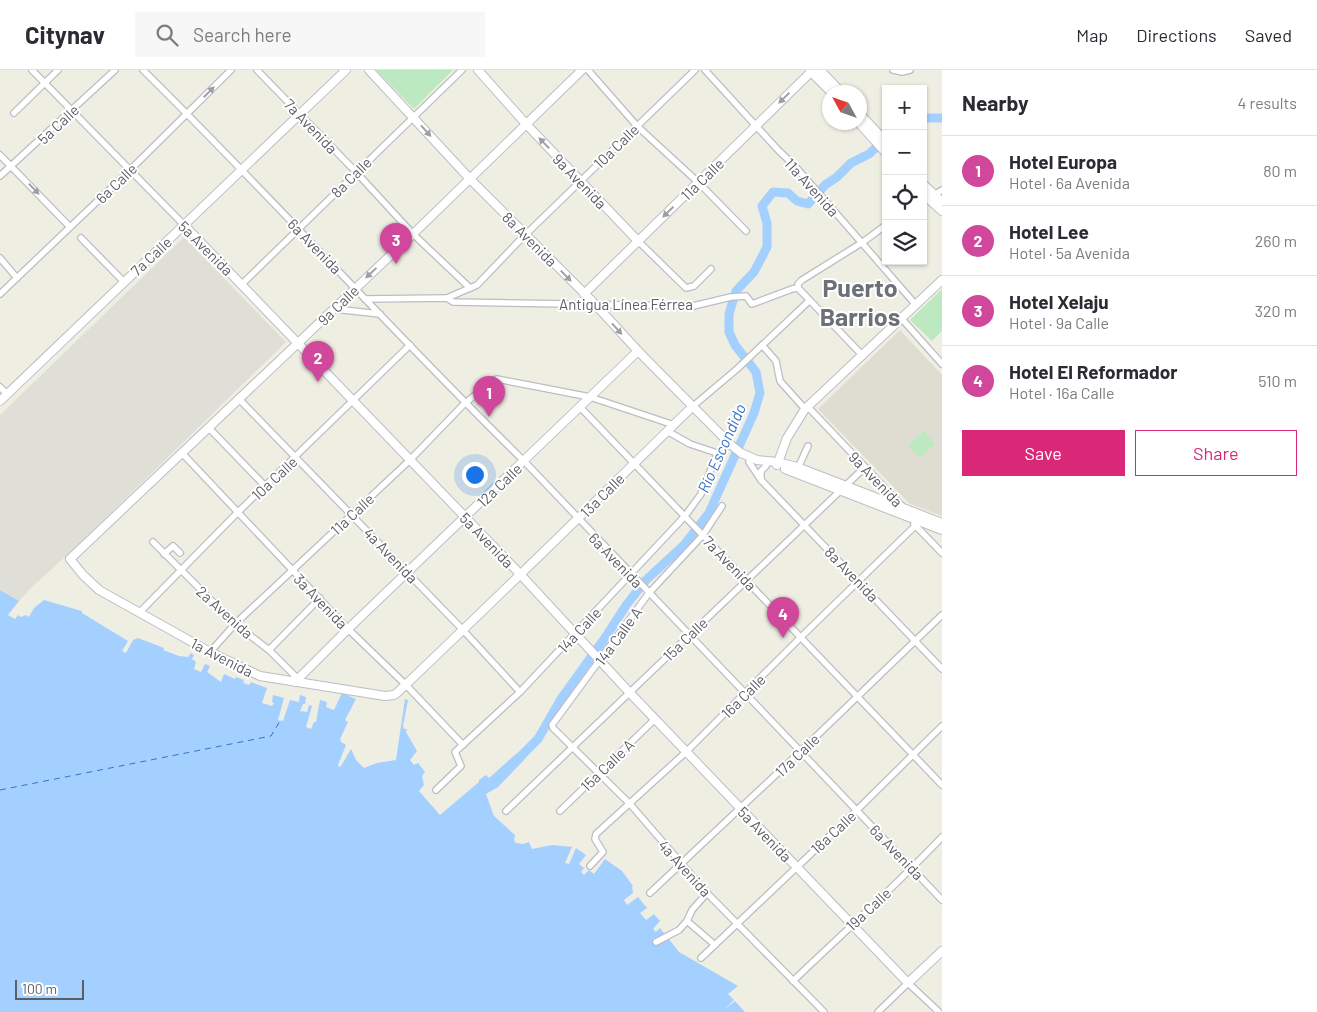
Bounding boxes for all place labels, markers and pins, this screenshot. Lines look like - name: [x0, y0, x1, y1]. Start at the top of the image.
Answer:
- pin: 3: [380, 223, 412, 264]
- pin: 2: [302, 341, 334, 382]
- pin: 1: [473, 376, 505, 417]
- pin: 4: [767, 597, 799, 638]

